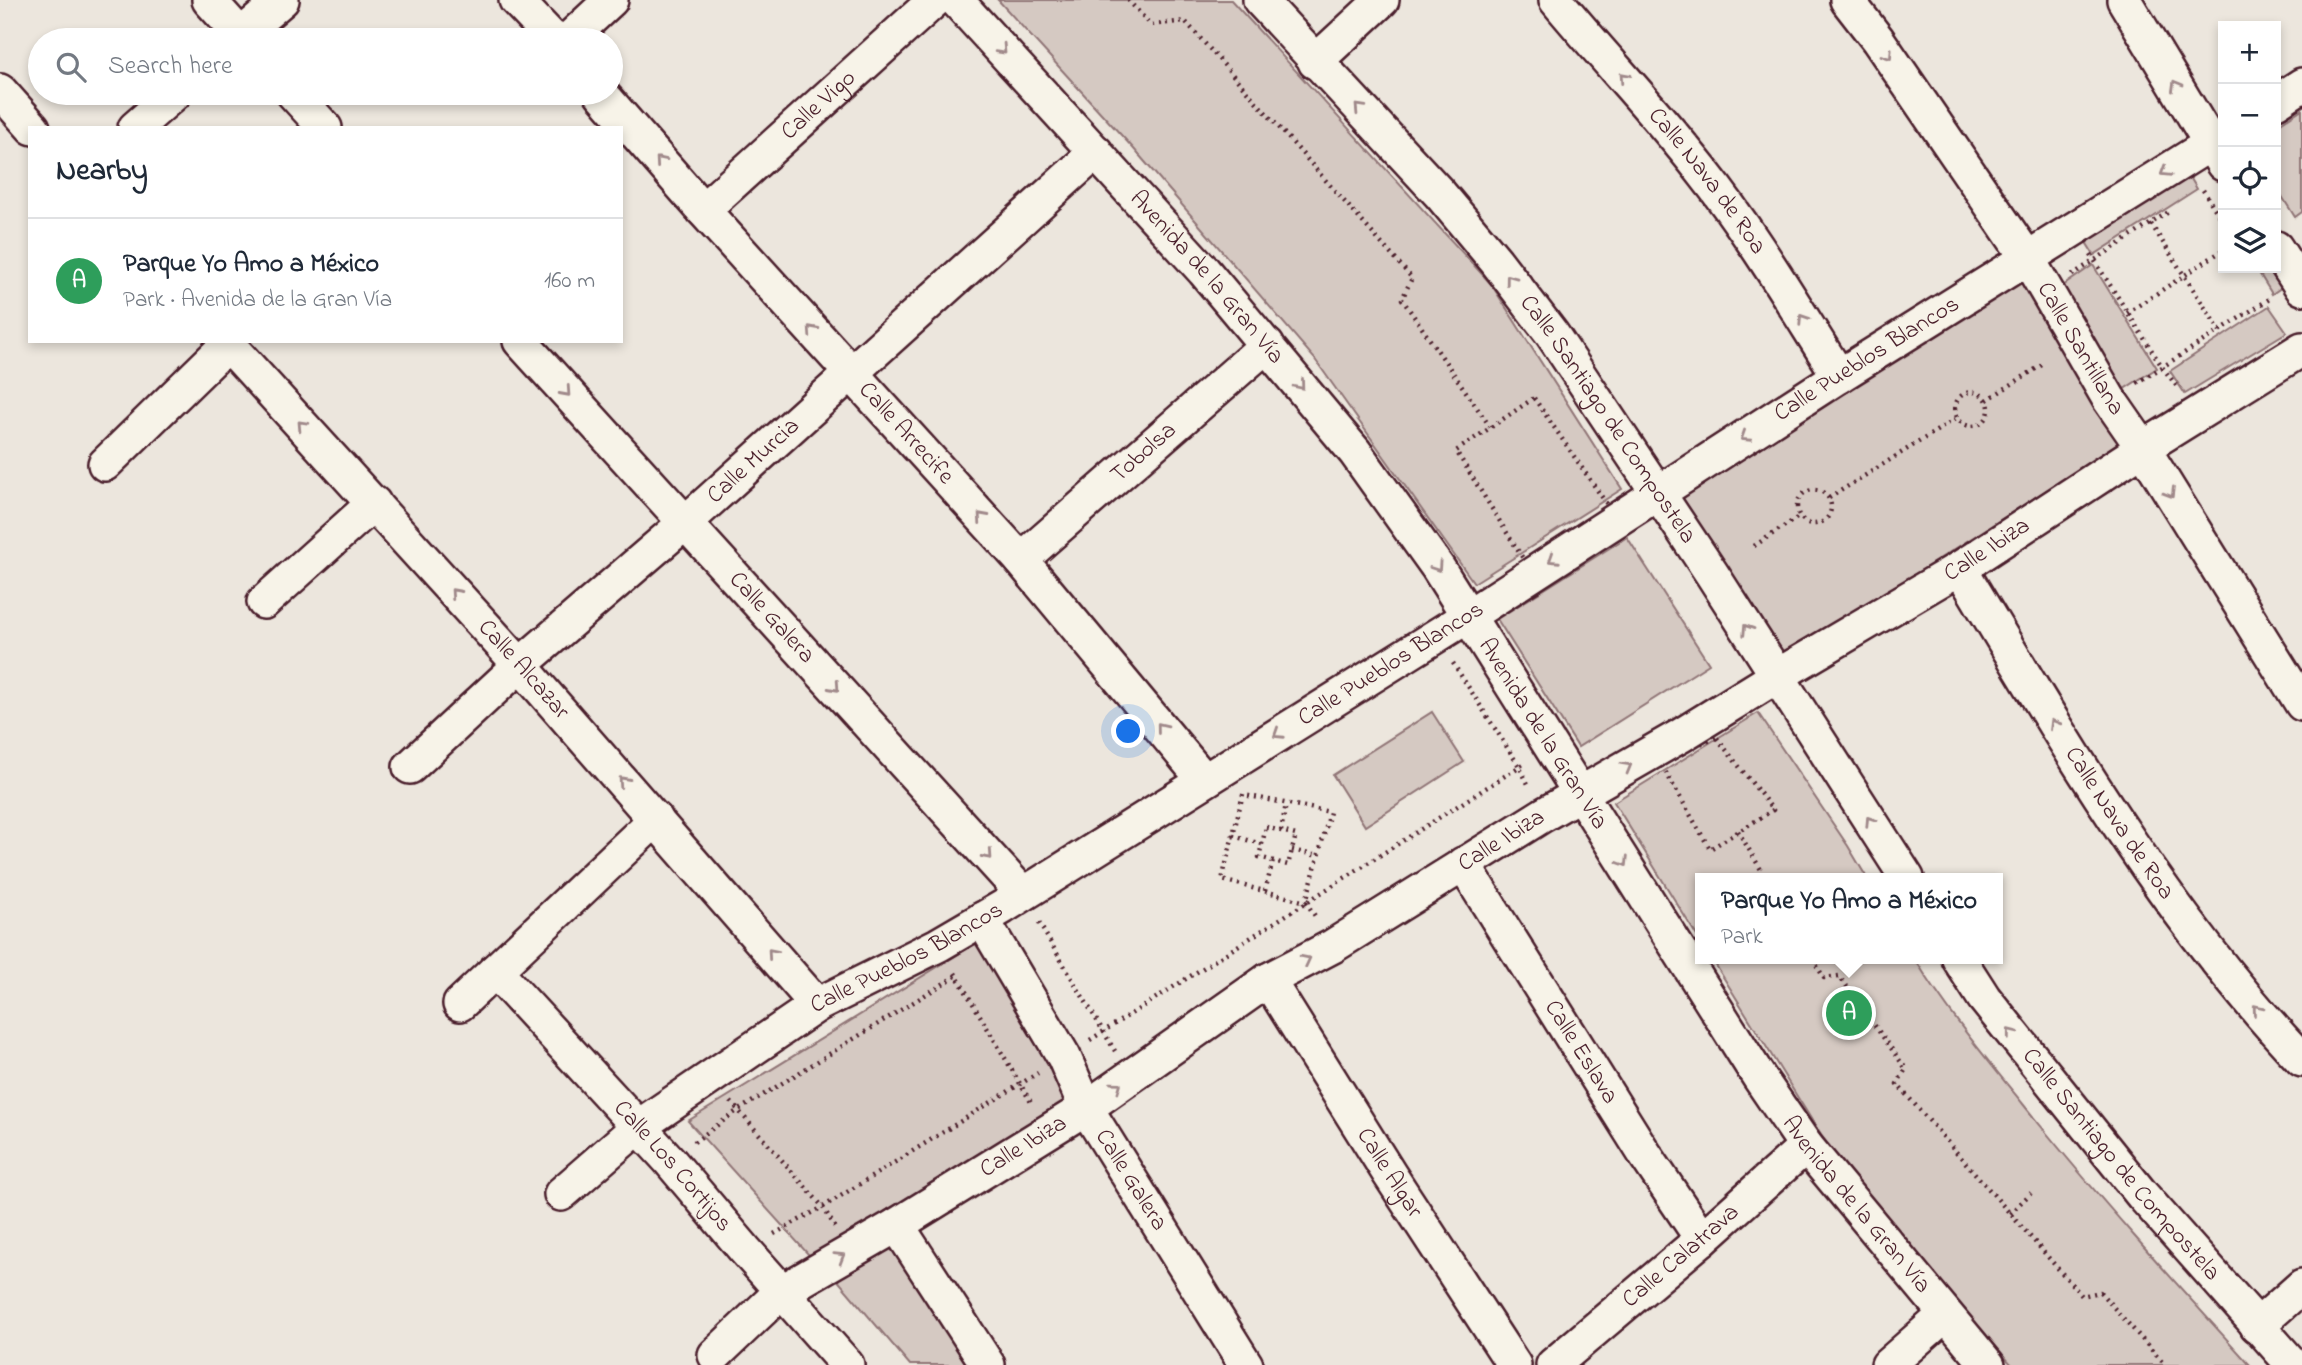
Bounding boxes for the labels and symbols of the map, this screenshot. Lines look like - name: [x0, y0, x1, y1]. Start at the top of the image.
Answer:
- one-way arrow: [994, 42, 1007, 55]
- one-way arrow: [1880, 47, 1892, 60]
- street label: Calle Vigo: [773, 62, 864, 149]
- one-way arrow: [1620, 72, 1632, 85]
- one-way arrow: [2171, 79, 2184, 92]
- street label: Calle Nava de Roa: [1639, 100, 1775, 262]
- one-way arrow: [1355, 104, 1368, 117]
- one-way arrow: [656, 156, 668, 169]
- one-way arrow: [2160, 164, 2173, 177]
- street label: Avenida de la Gran Vía: [1121, 183, 1292, 372]
- one-way arrow: [1505, 274, 1518, 287]
- street label: Calle Santillana: [2027, 275, 2133, 423]
- street label: Calle Pueblos Blancos: [1767, 287, 1966, 431]
- street label: Calle Santiago de Compostela: [1511, 288, 1705, 551]
- one-way arrow: [1798, 313, 1811, 326]
- one-way arrow: [808, 325, 820, 338]
- street label: Calle Arrecife: [850, 374, 962, 493]
- one-way arrow: [1292, 377, 1304, 390]
- one-way arrow: [558, 384, 571, 397]
- street label: Calle Murcia: [699, 410, 808, 513]
- street label: Tobolsa: [1103, 414, 1185, 492]
- one-way arrow: [298, 420, 310, 433]
- one-way arrow: [1739, 429, 1752, 442]
- one-way arrow: [2162, 485, 2175, 498]
- street label: Calle Ibiza: [1937, 509, 2037, 591]
- one-way arrow: [977, 512, 990, 525]
- one-way arrow: [1548, 551, 1561, 564]
- one-way arrow: [1428, 559, 1441, 572]
- street label: Calle Galera: [720, 564, 823, 672]
- one-way arrow: [451, 588, 463, 601]
- street label: Calle Pueblos Blancos: [1291, 593, 1491, 736]
- street label: Calle Alcazar: [469, 612, 578, 728]
- one-way arrow: [1742, 624, 1755, 637]
- street label: Avenida de la Gran Vía: [1469, 631, 1616, 837]
- one-way arrow: [827, 679, 839, 692]
- your location: [1111, 714, 1145, 748]
- one-way arrow: [2050, 719, 2063, 732]
- one-way arrow: [1157, 723, 1169, 736]
- one-way arrow: [1273, 725, 1286, 738]
- street label: Calle Nava de Roa: [2055, 740, 2183, 907]
- one-way arrow: [1619, 762, 1632, 775]
- one-way arrow: [619, 776, 631, 789]
- street label: Calle Ibiza: [1451, 800, 1552, 881]
- one-way arrow: [1866, 816, 1878, 829]
- one-way arrow: [980, 847, 992, 860]
- one-way arrow: [1615, 855, 1628, 868]
- street label: Calle Pueblos Blancos: [804, 893, 1010, 1023]
- one-way arrow: [768, 948, 780, 961]
- one-way arrow: [1299, 955, 1311, 969]
- pin: A: [1826, 987, 1872, 1039]
- street label: Calle Eslava: [1535, 993, 1627, 1111]
- one-way arrow: [2253, 1005, 2265, 1018]
- one-way arrow: [2007, 1028, 2020, 1041]
- street label: Calle Santiago de Compostela: [2013, 1041, 2228, 1289]
- one-way arrow: [1109, 1081, 1121, 1094]
- street label: Calle Los Cortijos: [605, 1092, 740, 1240]
- street label: Calle Ibiza: [973, 1106, 1074, 1187]
- street label: Avenida de la Gran Vía: [1773, 1109, 1939, 1301]
- street label: Calle Algar: [1347, 1121, 1431, 1226]
- street label: Calle Galera: [1086, 1122, 1176, 1238]
- street label: Calle Calatrava: [1615, 1196, 1747, 1317]
- one-way arrow: [833, 1252, 846, 1265]

